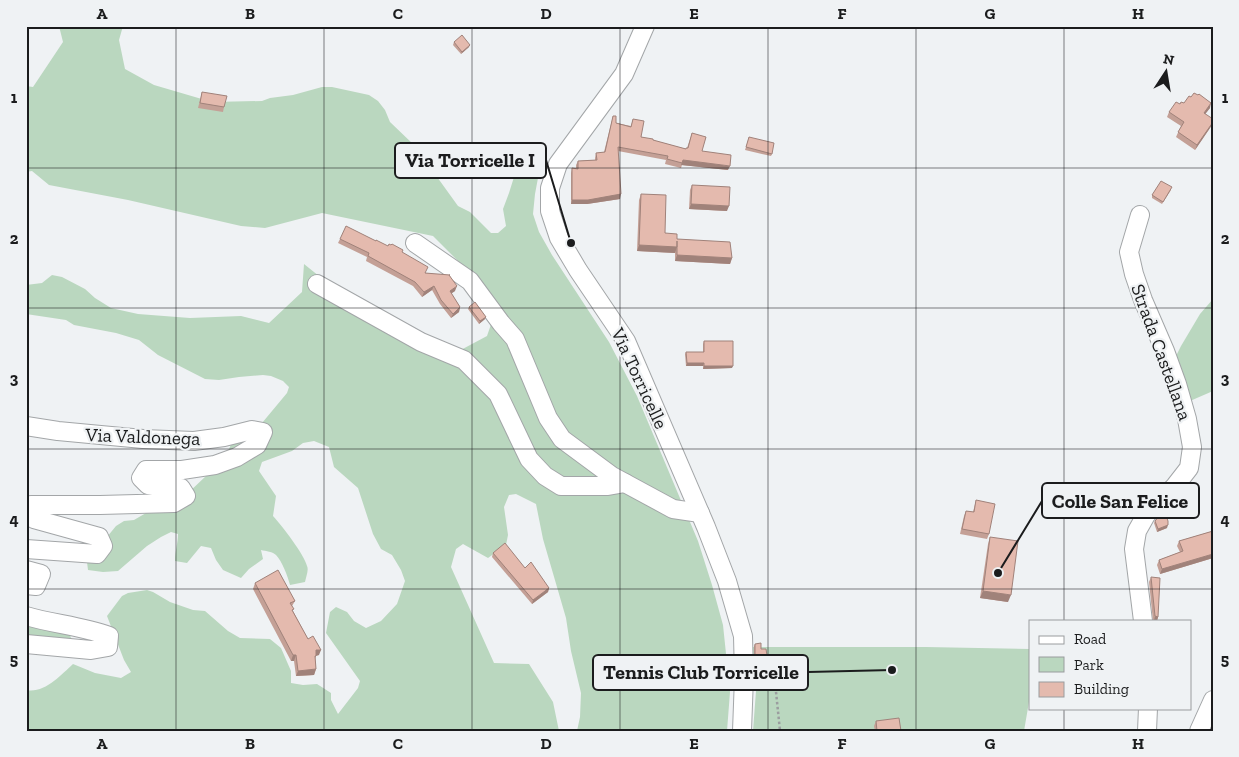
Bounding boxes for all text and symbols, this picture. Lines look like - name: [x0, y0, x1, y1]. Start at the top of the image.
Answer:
- text: A: [97, 4, 108, 23]
- text: B: [245, 4, 255, 23]
- text: C: [393, 4, 403, 23]
- text: D: [540, 4, 552, 23]
- text: E: [689, 4, 699, 23]
- text: F: [837, 4, 847, 23]
- text: G: [985, 4, 996, 23]
- text: H: [1132, 4, 1144, 23]
- north arrow: [1142, 48, 1192, 98]
- text: N: [1162, 50, 1176, 69]
- text: 1: [11, 88, 18, 107]
- text: 1: [1222, 88, 1229, 107]
- callout: Via Torricelle I: [395, 143, 546, 178]
- text: Via Torricelle I: [405, 148, 535, 172]
- text: 2: [10, 229, 19, 248]
- text: 2: [1221, 229, 1230, 248]
- street label: Strada Castellana: [1126, 281, 1197, 423]
- street label: Via Torricelle: [606, 323, 673, 432]
- text: 3: [10, 369, 19, 388]
- text: 3: [1221, 369, 1230, 388]
- street label: Via Valdonega: [84, 423, 201, 450]
- callout: Colle San Felice: [1042, 483, 1199, 518]
- text: Colle San Felice: [1052, 489, 1189, 513]
- text: 4: [9, 510, 19, 529]
- text: 4: [1220, 510, 1230, 529]
- legend: [1029, 620, 1192, 710]
- text: Road: [1074, 630, 1107, 648]
- text: 5: [10, 650, 18, 669]
- text: 5: [1221, 650, 1229, 669]
- callout: Tennis Club Torricelle: [593, 655, 808, 690]
- text: Park: [1074, 656, 1104, 674]
- text: Tennis Club Torricelle: [603, 660, 799, 684]
- text: Building: [1074, 680, 1129, 698]
- text: A: [97, 734, 108, 753]
- text: B: [245, 734, 255, 753]
- text: C: [393, 734, 403, 753]
- text: D: [540, 734, 552, 753]
- text: E: [689, 734, 699, 753]
- text: F: [837, 734, 847, 753]
- text: G: [985, 734, 996, 753]
- text: H: [1132, 734, 1144, 753]

